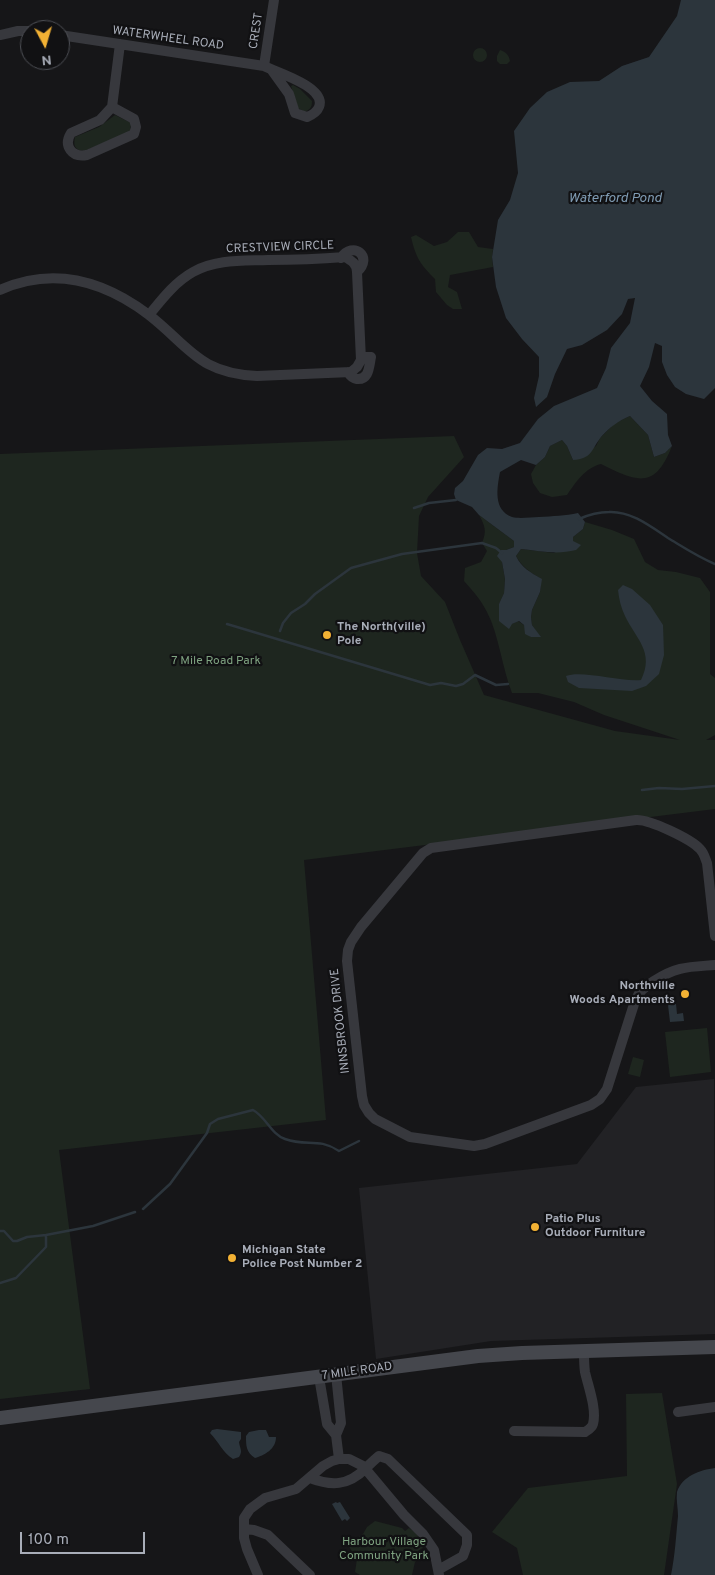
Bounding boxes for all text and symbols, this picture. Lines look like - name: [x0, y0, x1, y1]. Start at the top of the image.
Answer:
- street label: CREST: [247, 12, 267, 50]
- north arrow: [20, 20, 70, 70]
- street label: WATERWHEEL ROAD: [111, 24, 225, 54]
- text: N: [41, 50, 52, 68]
- water label: Waterford Pond: [568, 191, 662, 207]
- street label: CRESTVIEW CIRCLE: [226, 239, 334, 257]
- place label: The North(ville) Pole: [337, 621, 426, 649]
- marker: The North(ville) Pole: [321, 629, 333, 641]
- park label: 7 Mile Road Park: [171, 655, 261, 669]
- street label: INNSBROOK DRIVE: [328, 968, 354, 1074]
- place label: Northville Woods Apartments: [569, 980, 675, 1008]
- marker: Northville Woods Apartments: [679, 988, 691, 1000]
- place label: Patio Plus Outdoor Furniture: [545, 1213, 646, 1241]
- marker: Patio Plus Outdoor Furniture: [529, 1221, 541, 1233]
- place label: Michigan State Police Post Number 2: [242, 1244, 362, 1272]
- marker: Michigan State Police Post Number 2: [226, 1252, 238, 1264]
- street label: 7 MILE ROAD: [321, 1360, 393, 1384]
- scale bar: [22, 1522, 148, 1554]
- text: 100 m: [28, 1531, 69, 1550]
- park label: Harbour Village Community Park: [339, 1536, 429, 1564]

